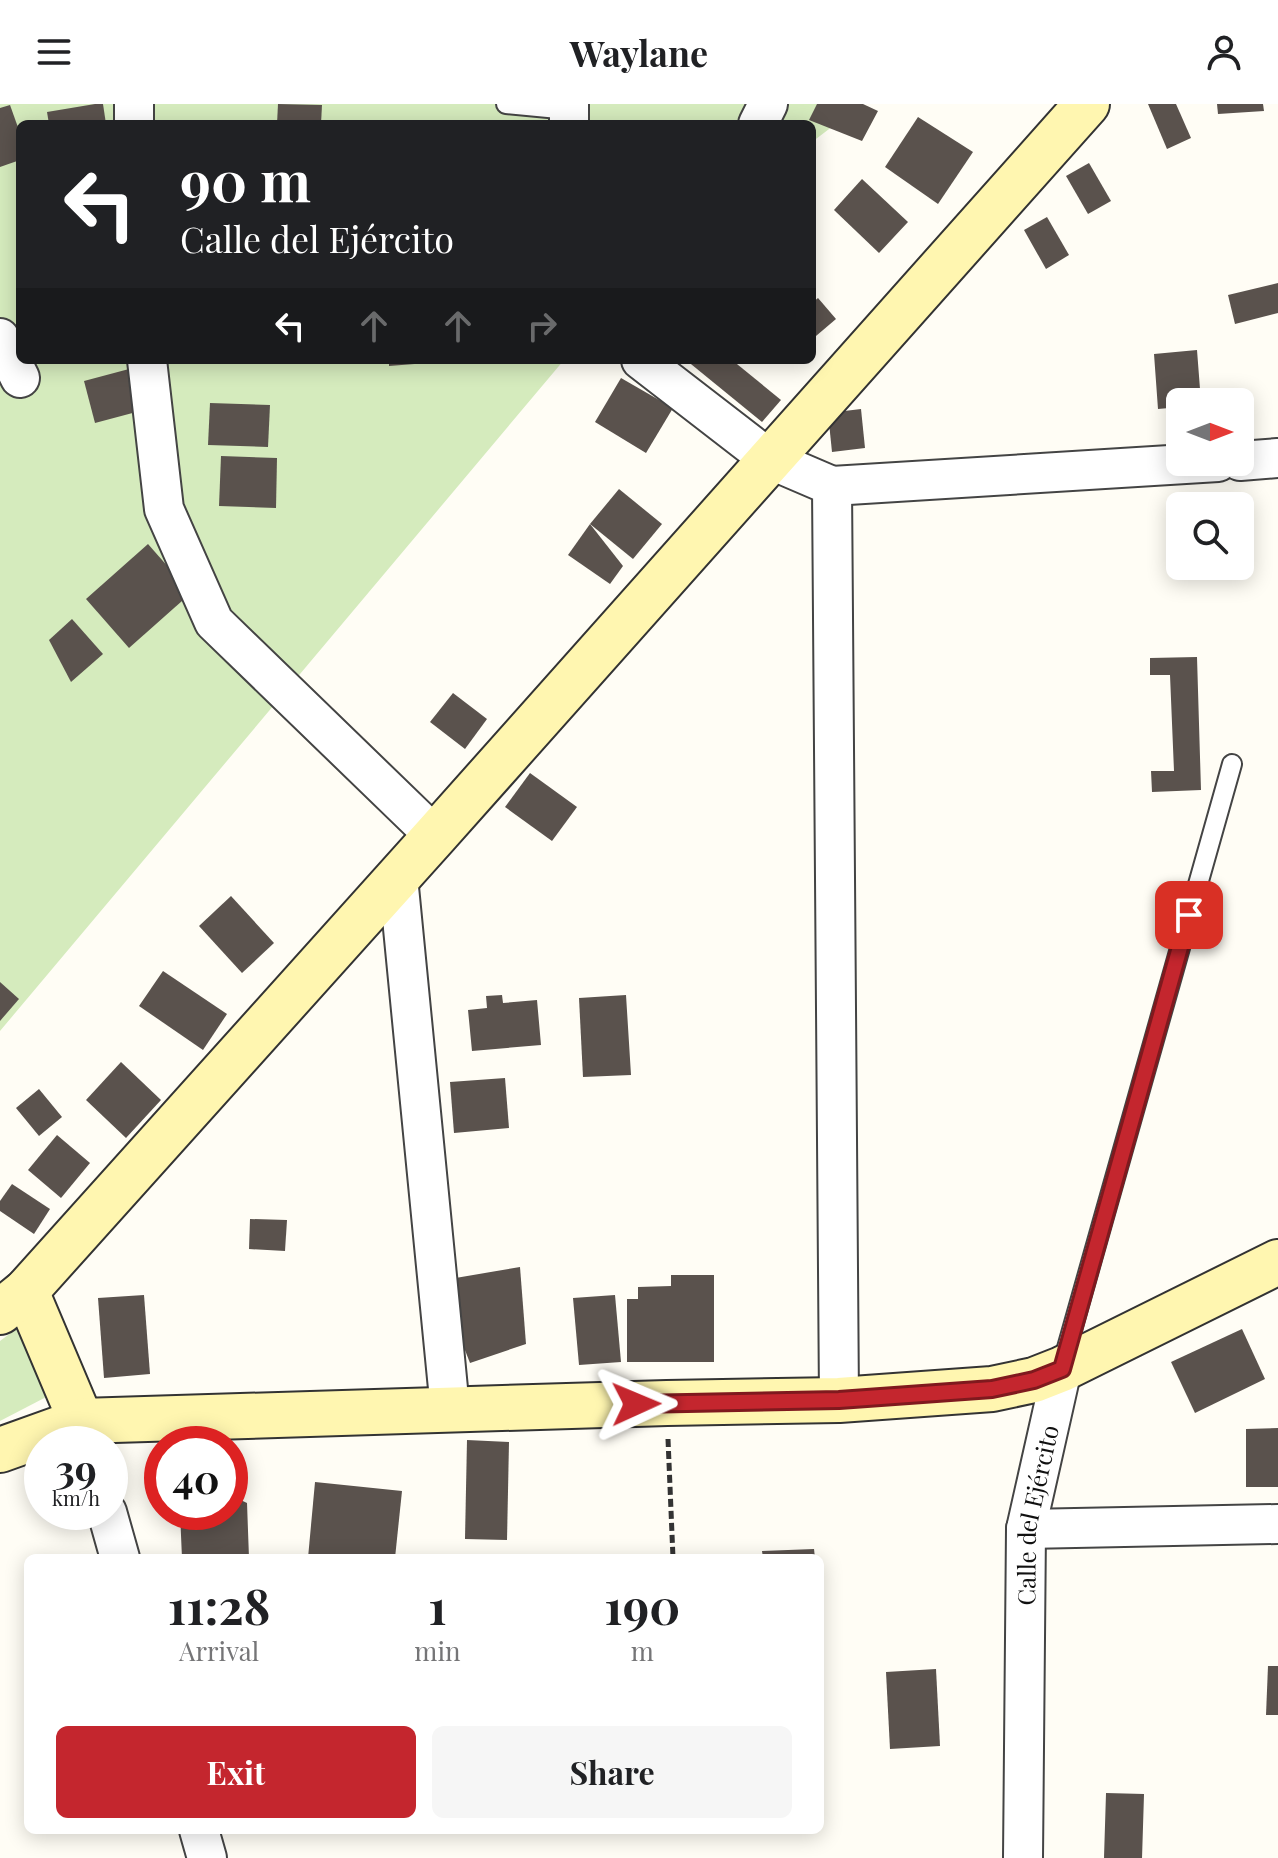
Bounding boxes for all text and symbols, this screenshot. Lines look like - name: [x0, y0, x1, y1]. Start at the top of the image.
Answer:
- text: Waylane: [570, 28, 708, 76]
- icon: menu: [32, 30, 76, 74]
- icon: person: [1202, 30, 1246, 74]
- text: 90 m: [180, 142, 311, 217]
- icon: left: [48, 152, 152, 256]
- text: Calle del Ejército: [180, 214, 454, 262]
- icon: left: [268, 304, 312, 348]
- icon: ahead: [352, 304, 396, 348]
- icon: ahead: [436, 304, 480, 348]
- icon: right: [520, 304, 564, 348]
- north arrow: [1166, 388, 1254, 476]
- map controls: [1166, 388, 1254, 580]
- button: search: [1166, 492, 1254, 580]
- pin: [1155, 881, 1223, 949]
- icon: arrive: [1167, 893, 1211, 937]
- position arrow: [594, 1362, 678, 1446]
- street label: Calle del Ejército: [1009, 1422, 1065, 1606]
- speed limit sign: 40: [144, 1426, 248, 1530]
- text: 39: [55, 1441, 97, 1494]
- text: km/h: [52, 1484, 100, 1511]
- text: 11:28: [168, 1573, 271, 1637]
- text: 1: [428, 1573, 447, 1637]
- text: 190: [604, 1573, 680, 1637]
- text: Arrival: [179, 1633, 259, 1668]
- text: min: [414, 1633, 461, 1668]
- text: m: [631, 1633, 654, 1668]
- button: Exit: [56, 1726, 416, 1818]
- button: Share: [432, 1726, 792, 1818]

